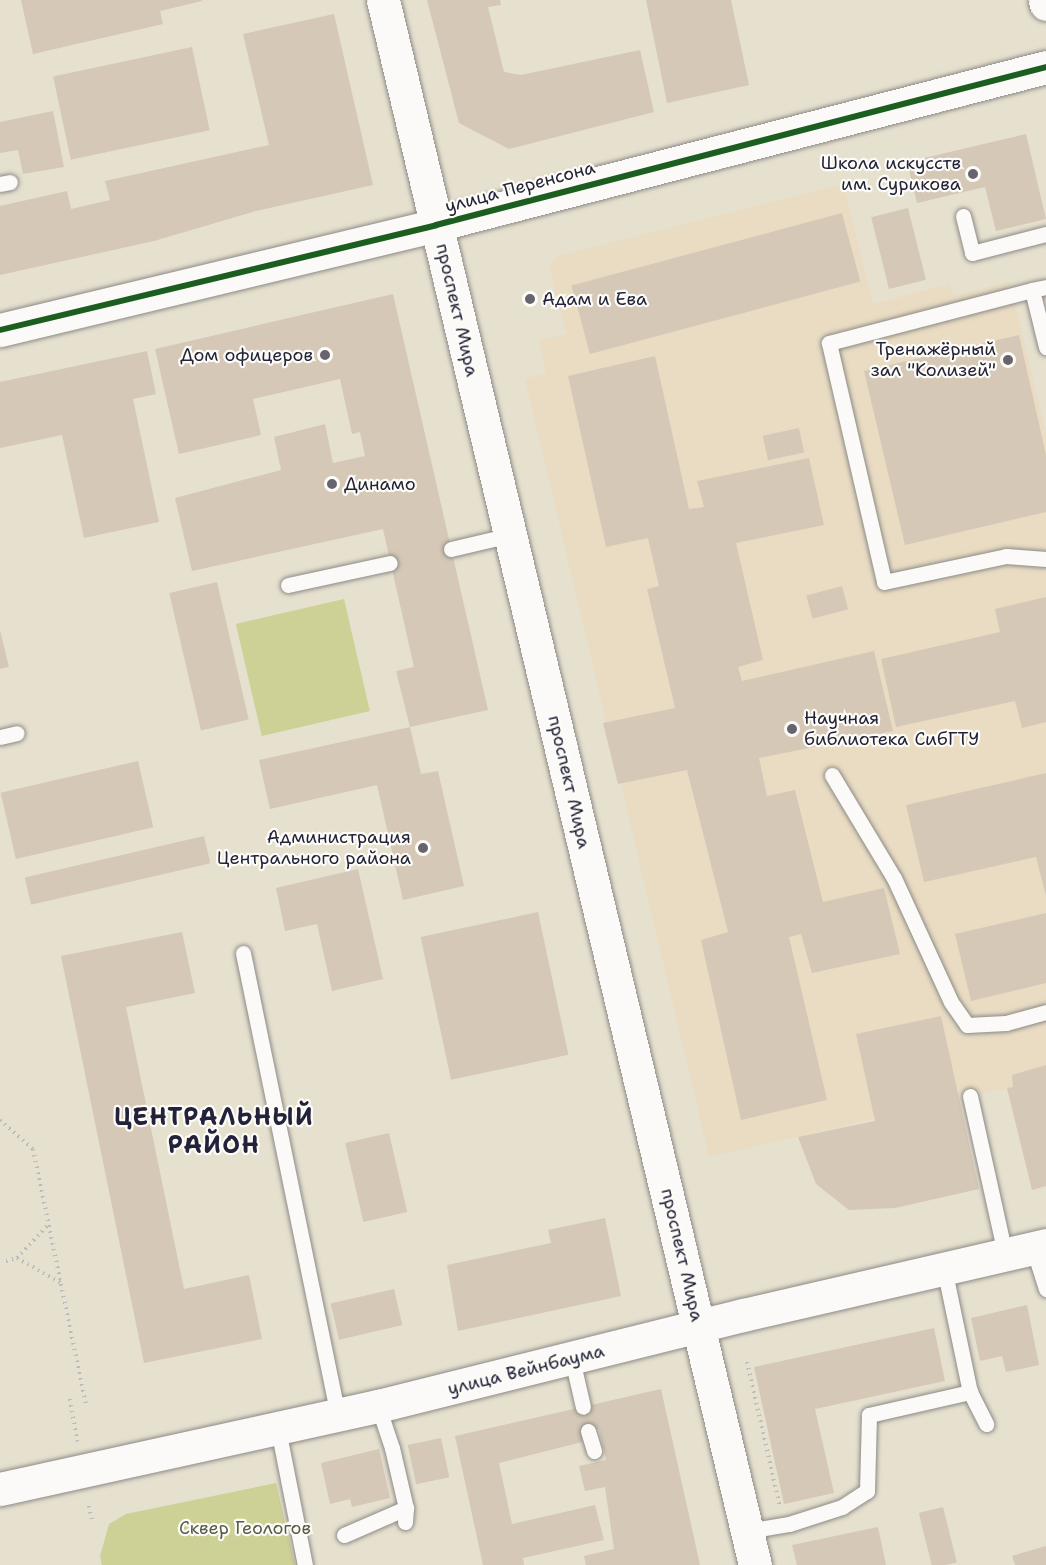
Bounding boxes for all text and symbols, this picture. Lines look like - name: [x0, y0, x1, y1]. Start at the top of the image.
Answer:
- place label: Школа искусств им. Сурикова: [821, 153, 961, 195]
- street label: улица Перенсона: [443, 157, 597, 217]
- marker: Школа искусств им. Сурикова: [966, 167, 980, 181]
- street label: проспект Мира: [431, 241, 483, 379]
- place label: Адам и Ева: [542, 288, 647, 310]
- marker: Адам и Ева: [523, 292, 537, 306]
- place label: Тренажёрный зал "Колизей": [871, 339, 996, 382]
- place label: Дом офицеров: [180, 344, 313, 366]
- marker: Дом офицеров: [318, 348, 332, 362]
- marker: Тренажёрный зал "Колизей": [1001, 353, 1015, 367]
- place label: Динамо: [344, 473, 416, 495]
- marker: Динамо: [325, 477, 339, 491]
- place label: Научная библиотека СибГТУ: [804, 708, 979, 750]
- street label: проспект Мира: [543, 713, 595, 851]
- marker: Научная библиотека СибГТУ: [785, 722, 799, 736]
- place label: Администрация Центрального района: [217, 827, 411, 870]
- marker: Администрация Центрального района: [416, 841, 430, 855]
- district label: ЦЕНТРАЛЬНЫЙ РАЙОН: [114, 1104, 314, 1160]
- street label: проспект Мира: [656, 1186, 708, 1324]
- street label: улица Вейнбаума: [445, 1340, 607, 1400]
- park label: Сквер Геологов: [179, 1517, 311, 1539]

